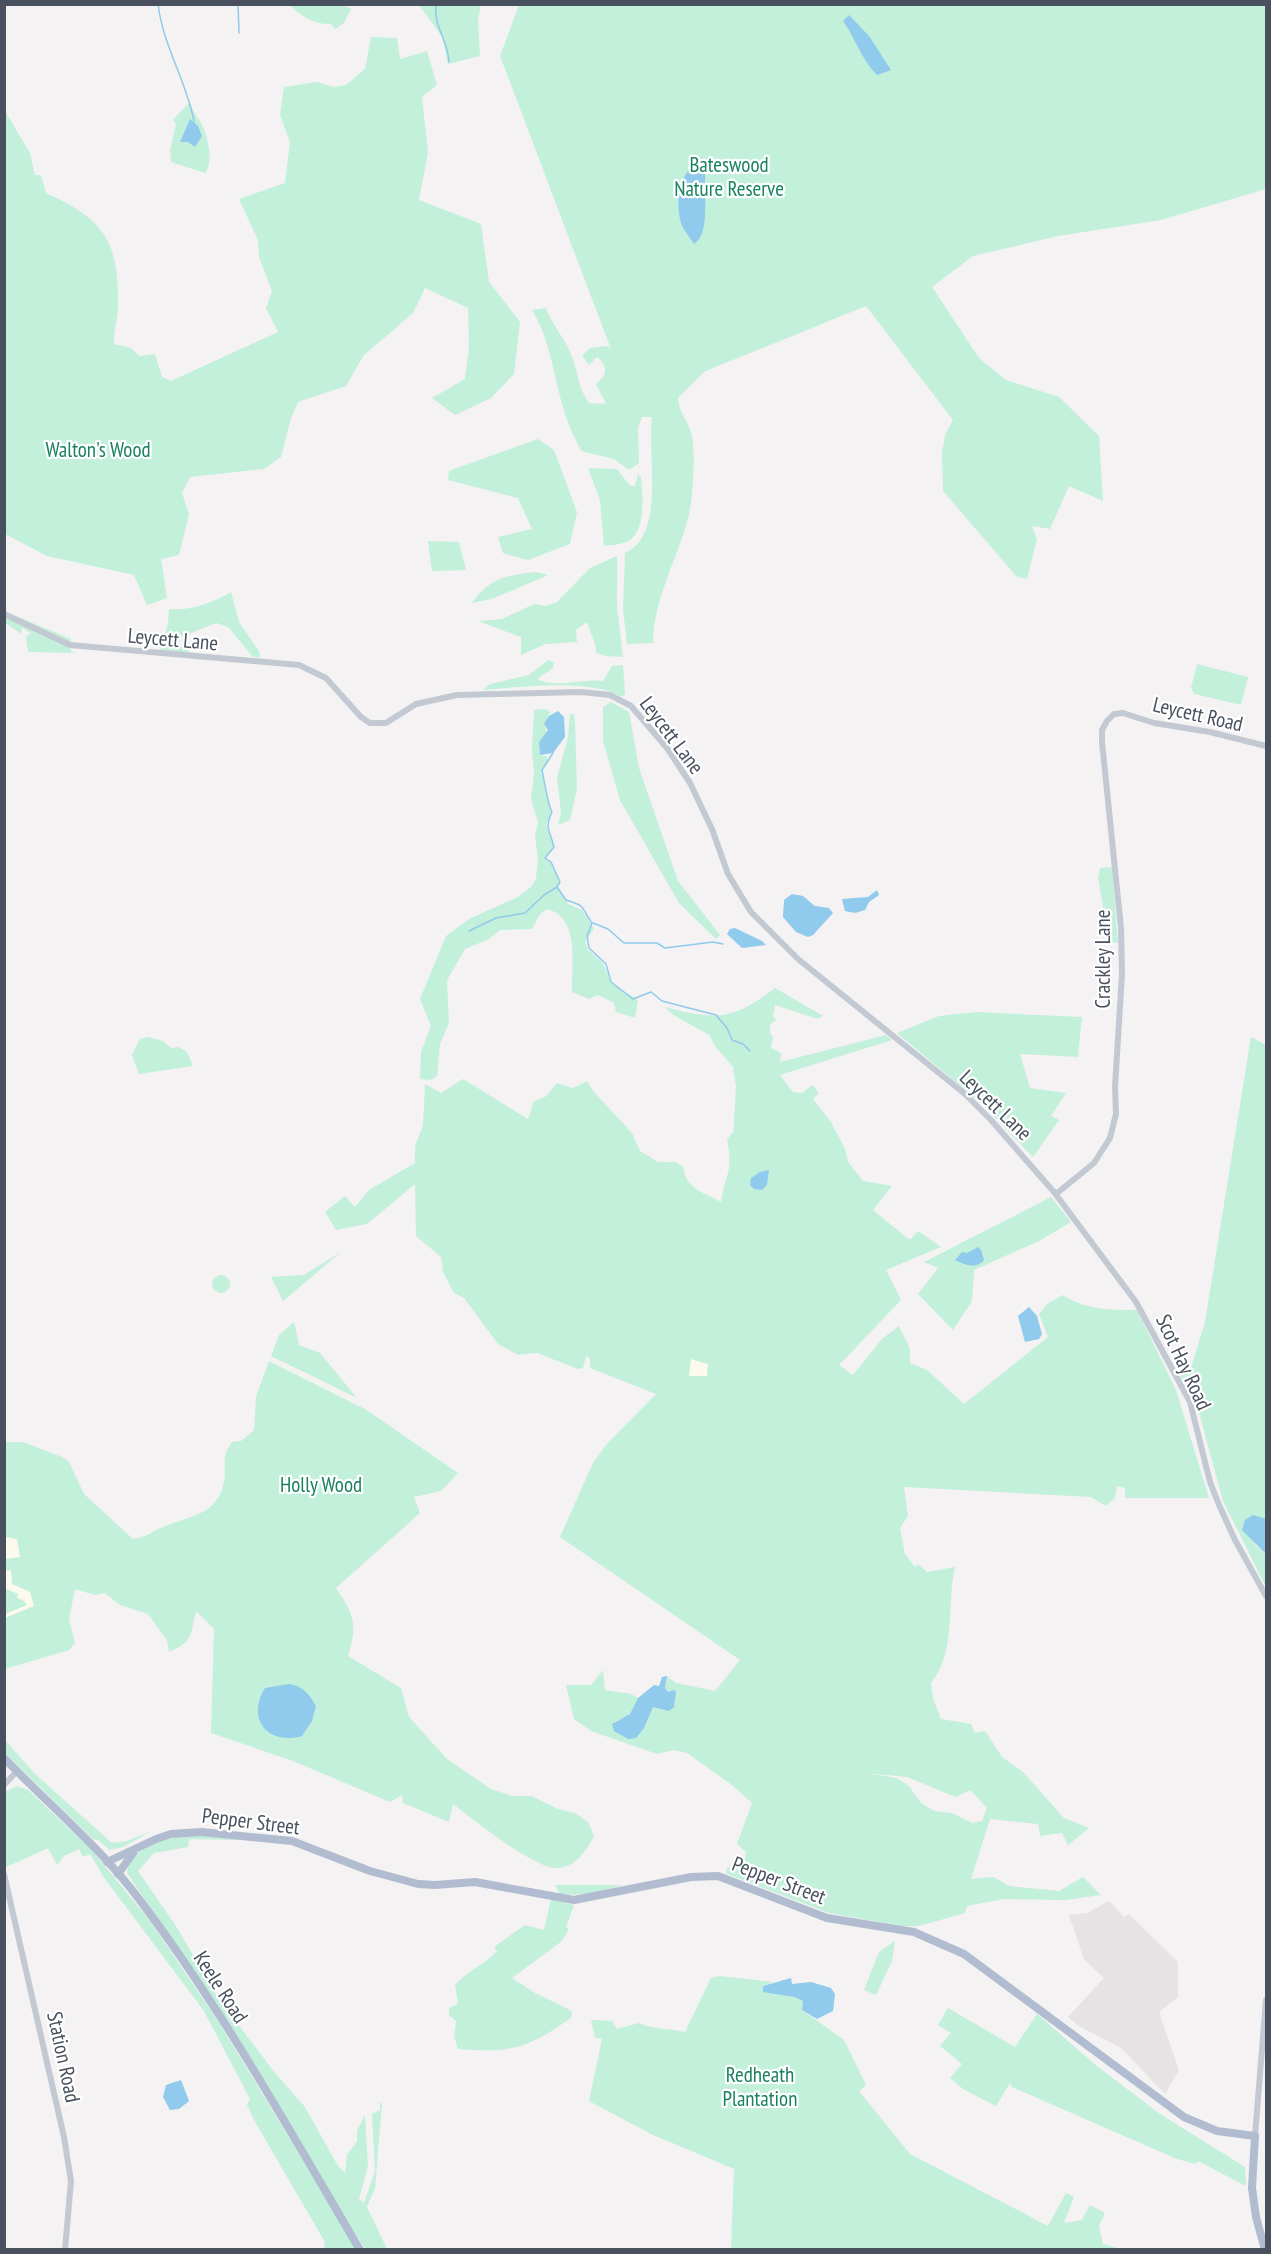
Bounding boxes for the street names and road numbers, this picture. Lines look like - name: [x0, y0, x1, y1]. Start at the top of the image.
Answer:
- street label: Leycett Lane: [127, 622, 219, 656]
- street label: Leycett Lane: [634, 691, 710, 779]
- street label: Leycett Road: [1150, 691, 1246, 737]
- street label: Crackley Lane: [1089, 910, 1116, 1008]
- street label: Leycett Lane: [954, 1064, 1038, 1146]
- street label: Scot Hay Road: [1150, 1310, 1218, 1414]
- street label: Pepper Street: [201, 1802, 302, 1840]
- street label: Pepper Street: [728, 1850, 830, 1910]
- street label: Keele Road: [188, 1946, 254, 2028]
- street label: Station Road: [41, 2009, 87, 2105]

